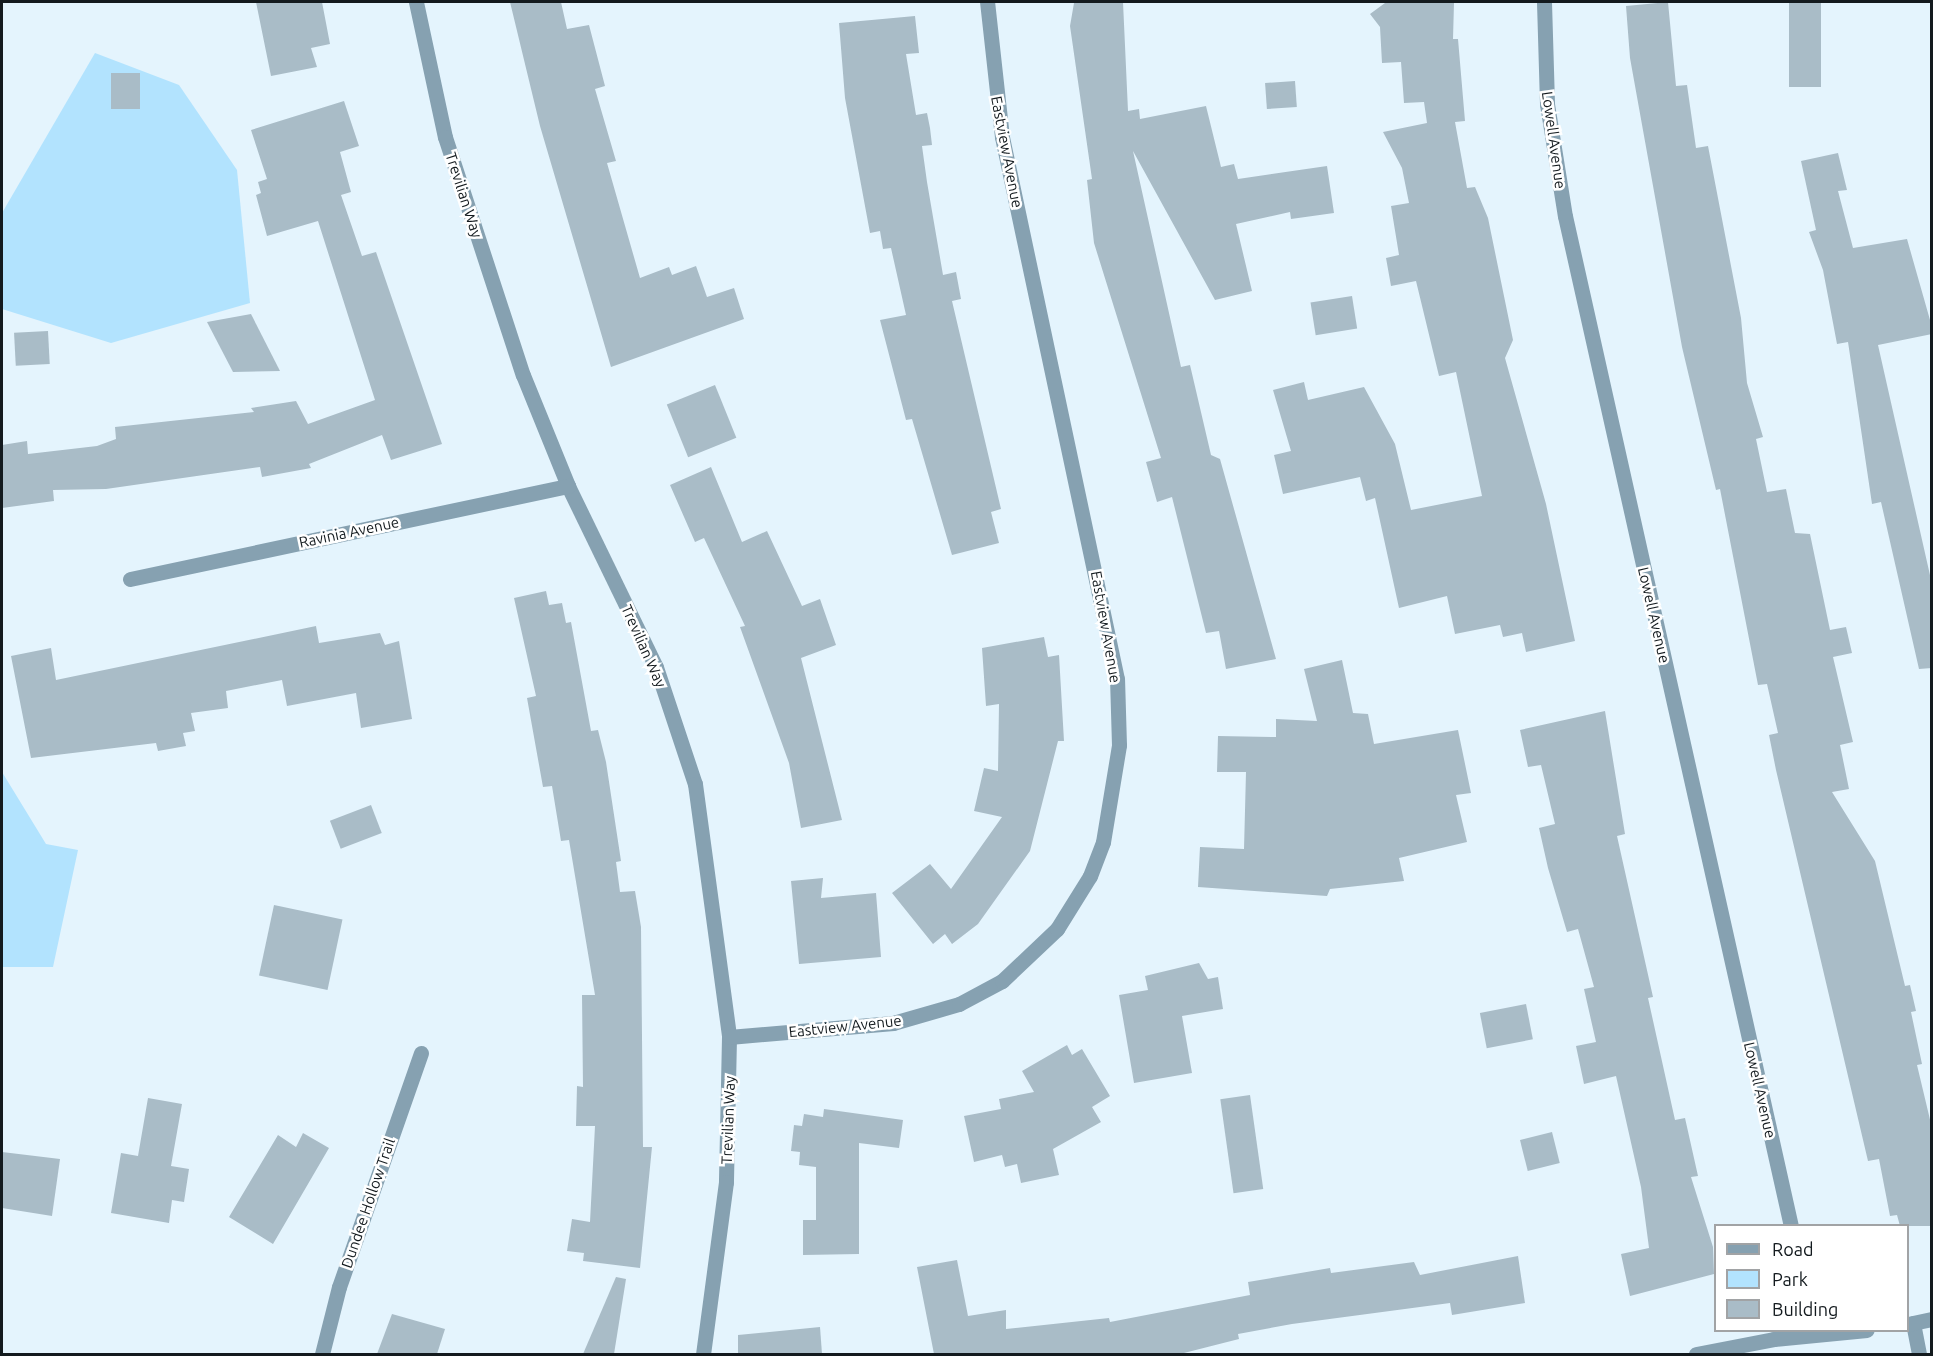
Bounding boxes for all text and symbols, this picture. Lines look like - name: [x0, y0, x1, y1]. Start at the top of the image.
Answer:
- street label: Lowell Avenue: [1538, 90, 1570, 190]
- street label: Eastview Avenue: [987, 95, 1027, 209]
- street label: Trevilian Way: [442, 150, 486, 240]
- street label: Ravinia Avenue: [297, 513, 401, 551]
- street label: Lowell Avenue: [1634, 565, 1674, 665]
- street label: Eastview Avenue: [1087, 570, 1125, 684]
- street label: Trevilian Way: [618, 602, 670, 690]
- street label: Eastview Avenue: [788, 1011, 902, 1041]
- street label: Lowell Avenue: [1740, 1040, 1780, 1140]
- street label: Trevilian Way: [717, 1075, 739, 1165]
- street label: Dundee Hollow Trail: [337, 1136, 399, 1270]
- legend: [1714, 1224, 1909, 1332]
- text: Road: [1772, 1239, 1814, 1259]
- text: Park: [1772, 1269, 1808, 1289]
- text: Building: [1772, 1299, 1838, 1319]

